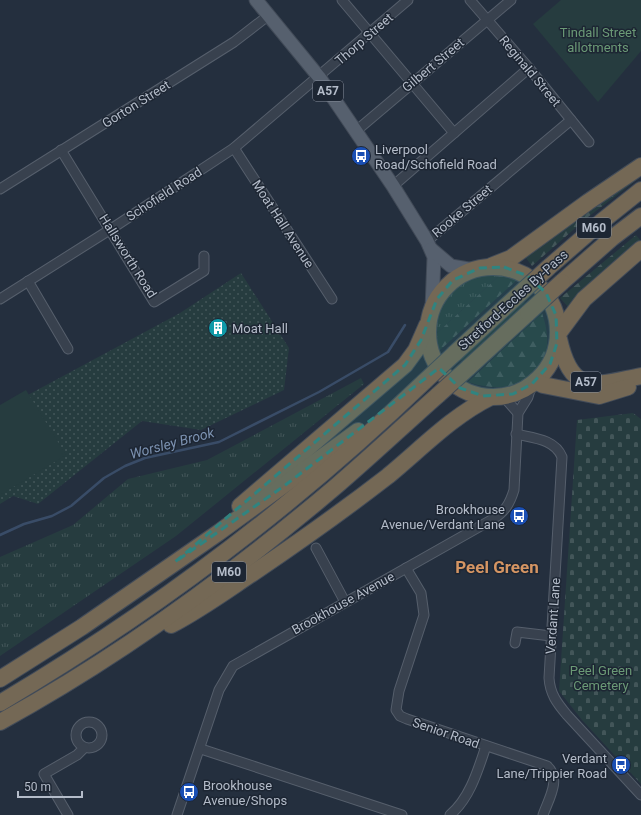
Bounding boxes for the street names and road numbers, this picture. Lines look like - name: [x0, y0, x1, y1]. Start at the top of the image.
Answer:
- street label: Thorp Street: [332, 10, 396, 68]
- street label: Reginald Street: [496, 33, 564, 109]
- street label: Gilbert Street: [399, 35, 467, 95]
- street label: Gorton Street: [99, 77, 173, 131]
- road number: A57: [313, 81, 343, 101]
- street label: Schofield Road: [124, 164, 204, 224]
- street label: Moat Hall Avenue: [249, 177, 317, 271]
- street label: Rooke Street: [429, 182, 495, 240]
- street label: Hallsworth Road: [96, 211, 160, 301]
- road number: M60: [577, 218, 611, 238]
- street label: Stretford-Eccles By-Pass: [455, 247, 571, 353]
- road number: A57: [571, 372, 601, 392]
- road number: M60: [212, 562, 246, 582]
- street label: Brookhouse Avenue: [289, 569, 397, 637]
- street label: Verdant Lane: [543, 577, 563, 655]
- street label: Senior Road: [411, 715, 481, 751]

